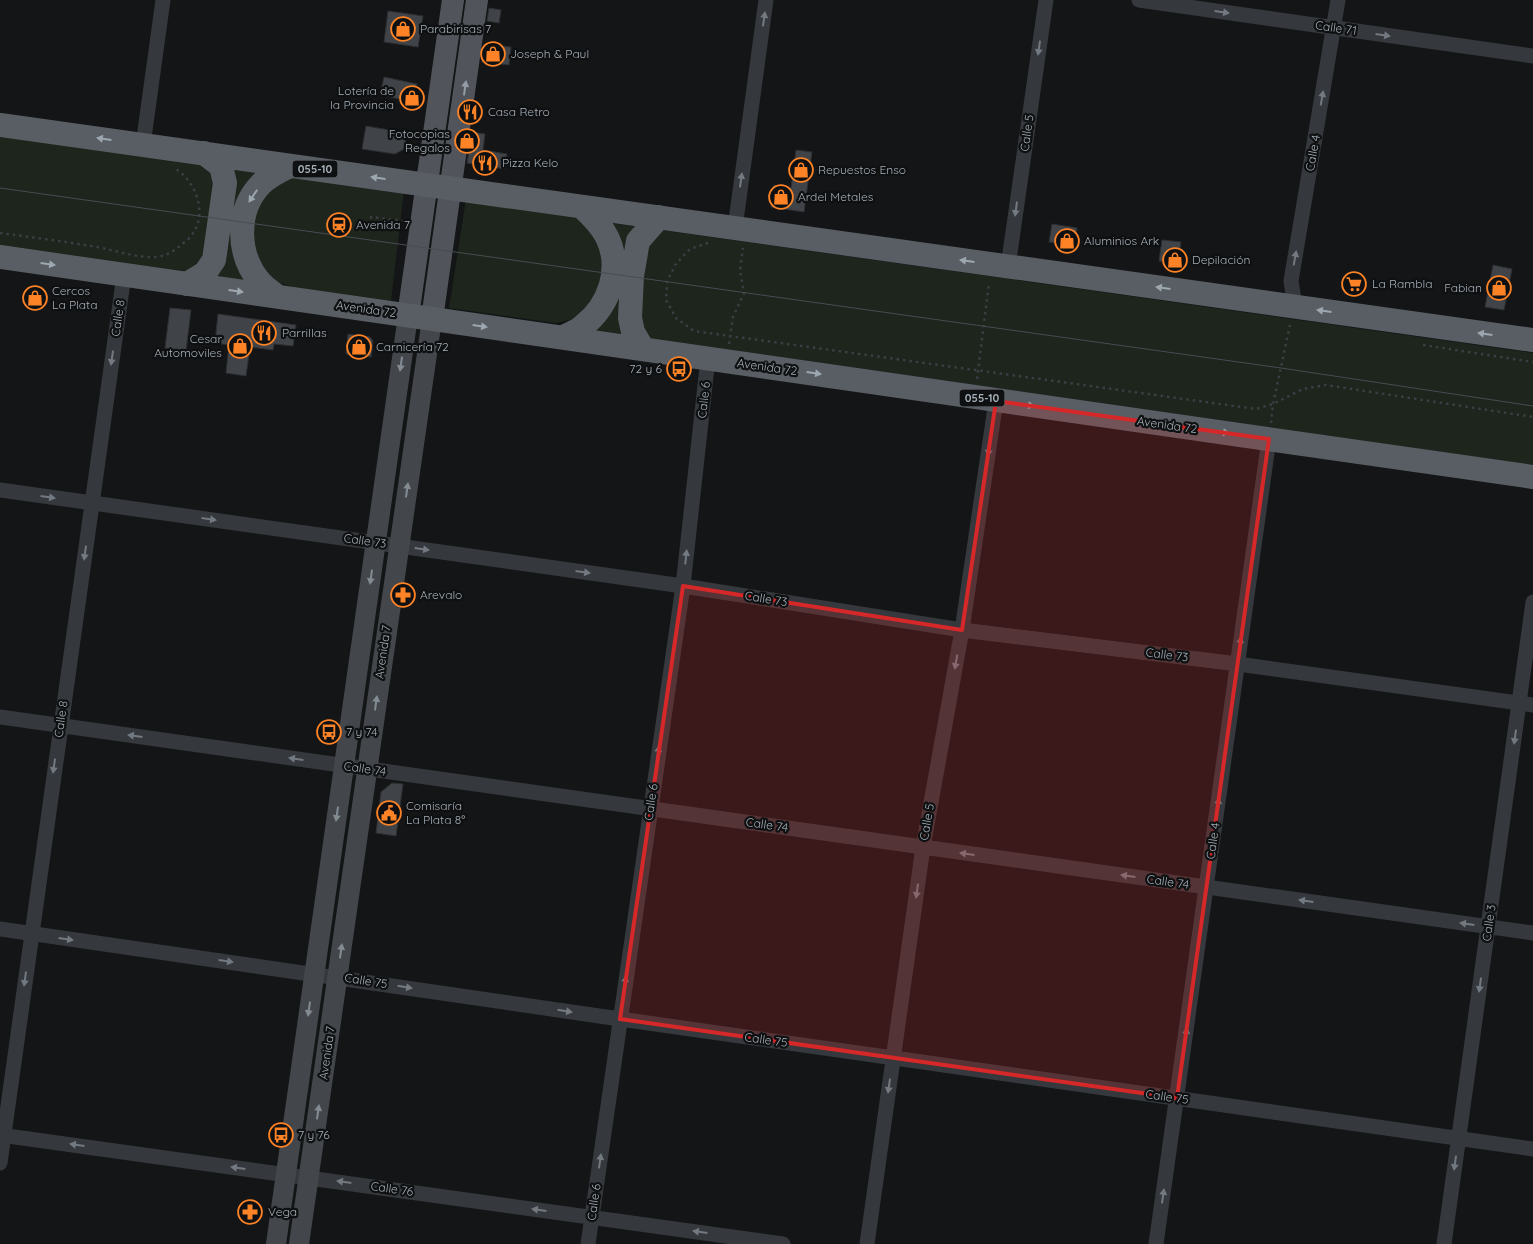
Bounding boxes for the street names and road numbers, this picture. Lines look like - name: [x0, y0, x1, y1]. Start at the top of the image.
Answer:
- street label: Calle 71: [1314, 17, 1358, 38]
- street label: Calle 5: [1016, 114, 1037, 152]
- street label: Calle 4: [1302, 133, 1323, 172]
- road number: 055-10: [292, 160, 338, 178]
- street label: Avenida 72: [335, 297, 397, 320]
- street label: Calle 8: [107, 299, 128, 337]
- street label: Avenida 72: [736, 355, 798, 378]
- street label: Calle 6: [694, 380, 713, 419]
- road number: 055-10: [960, 389, 1004, 406]
- street label: Avenida 72: [1136, 413, 1198, 436]
- street label: Calle 73: [343, 530, 387, 551]
- street label: Calle 73: [744, 588, 788, 609]
- street label: Avenida 7: [371, 624, 394, 680]
- street label: Calle 73: [1145, 644, 1189, 665]
- street label: Calle 8: [50, 700, 71, 738]
- street label: Calle 74: [343, 758, 387, 779]
- street label: Calle 6: [641, 782, 661, 821]
- street label: Calle 5: [916, 802, 937, 841]
- street label: Calle 74: [745, 814, 789, 835]
- street label: Calle 4: [1203, 822, 1222, 860]
- street label: Calle 74: [1146, 871, 1190, 892]
- street label: Calle 3: [1479, 904, 1498, 942]
- street label: Calle 75: [344, 970, 389, 991]
- street label: Avenida 7: [315, 1025, 338, 1081]
- street label: Calle 75: [744, 1029, 789, 1050]
- street label: Calle 75: [1145, 1086, 1190, 1107]
- street label: Calle 76: [370, 1178, 415, 1199]
- street label: Calle 6: [584, 1182, 604, 1221]

